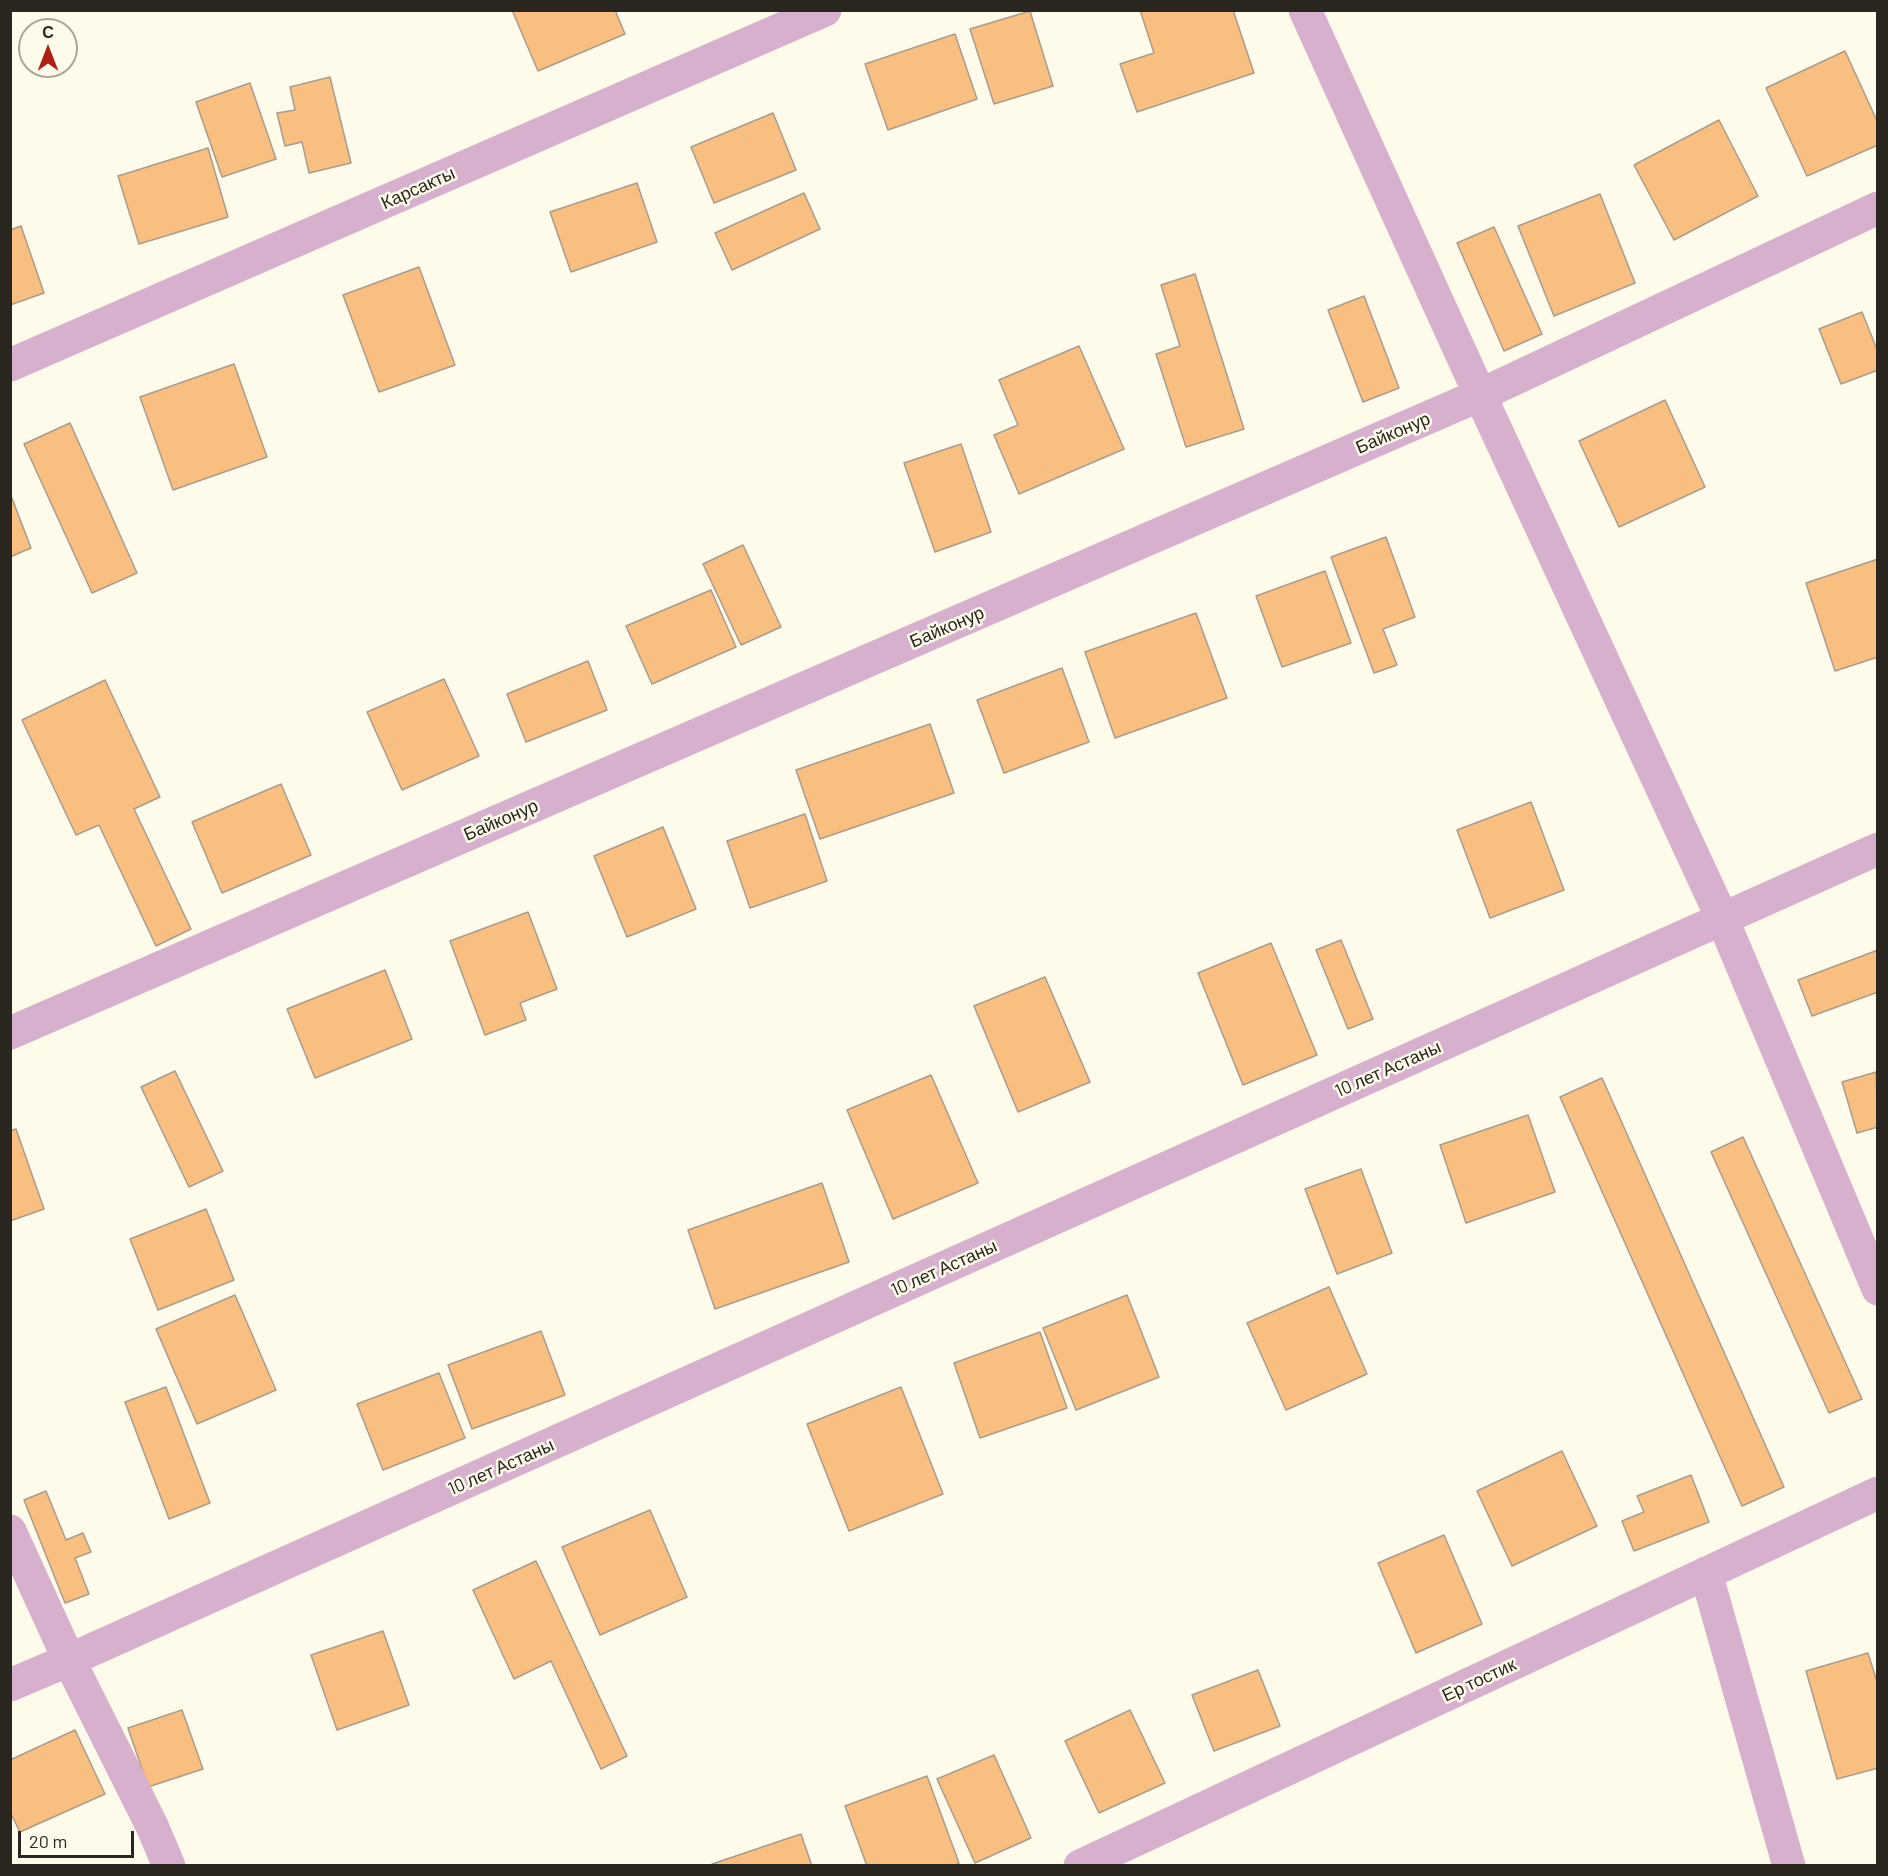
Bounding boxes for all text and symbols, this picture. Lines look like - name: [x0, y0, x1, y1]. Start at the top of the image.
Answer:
- north arrow: [18, 18, 78, 78]
- text: С: [42, 22, 54, 41]
- street label: Карсакты: [378, 162, 458, 214]
- street label: Байконур: [1353, 408, 1433, 458]
- street label: Байконур: [907, 602, 987, 652]
- street label: Байконур: [461, 795, 541, 845]
- street label: 10 лет Астаны: [1332, 1036, 1444, 1102]
- street label: 10 лет Астаны: [888, 1235, 1000, 1301]
- street label: 10 лет Астаны: [445, 1434, 557, 1500]
- street label: Ер тостик: [1439, 1654, 1519, 1706]
- scale bar: [21, 1819, 136, 1857]
- text: 20 m: [29, 1830, 67, 1852]

